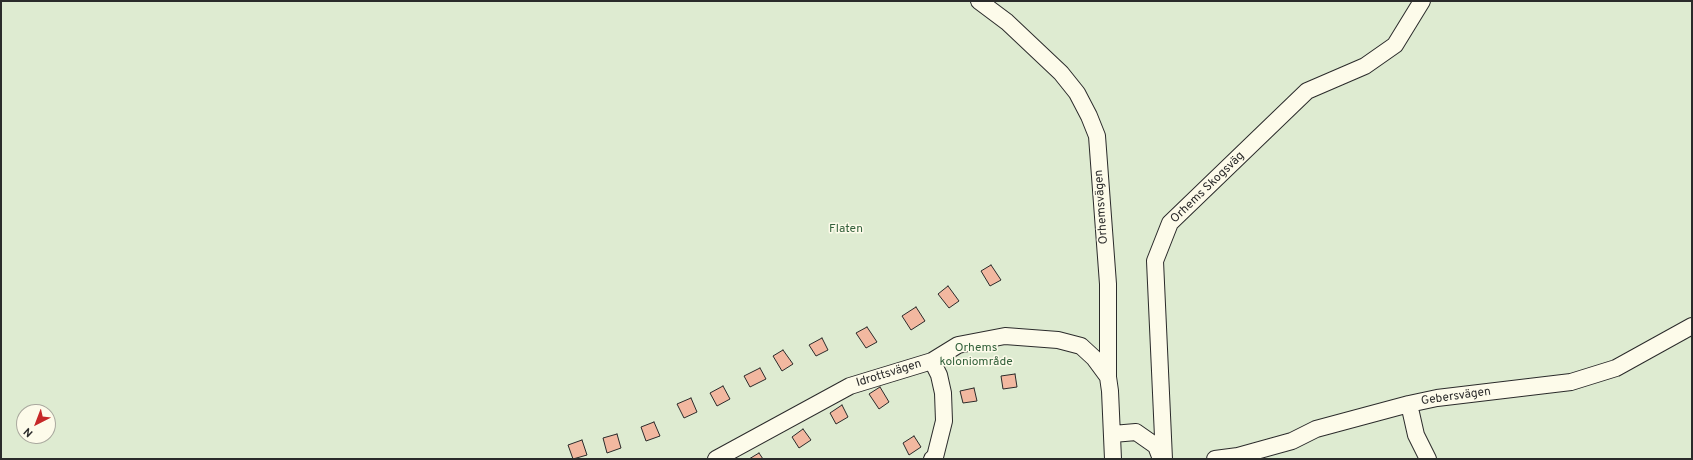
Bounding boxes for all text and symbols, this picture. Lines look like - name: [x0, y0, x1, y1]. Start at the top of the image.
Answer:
- street label: Orhems Skogsväg: [1168, 149, 1248, 227]
- street label: Orhemsvägen: [1092, 169, 1112, 245]
- park label: Flaten: [829, 223, 863, 237]
- park label: Orhems koloniområde: [939, 342, 1013, 370]
- street label: Idrottsvägen: [855, 357, 923, 391]
- street label: Gebersvägen: [1420, 385, 1492, 409]
- north arrow: [16, 404, 56, 444]
- text: N: [21, 424, 36, 440]

